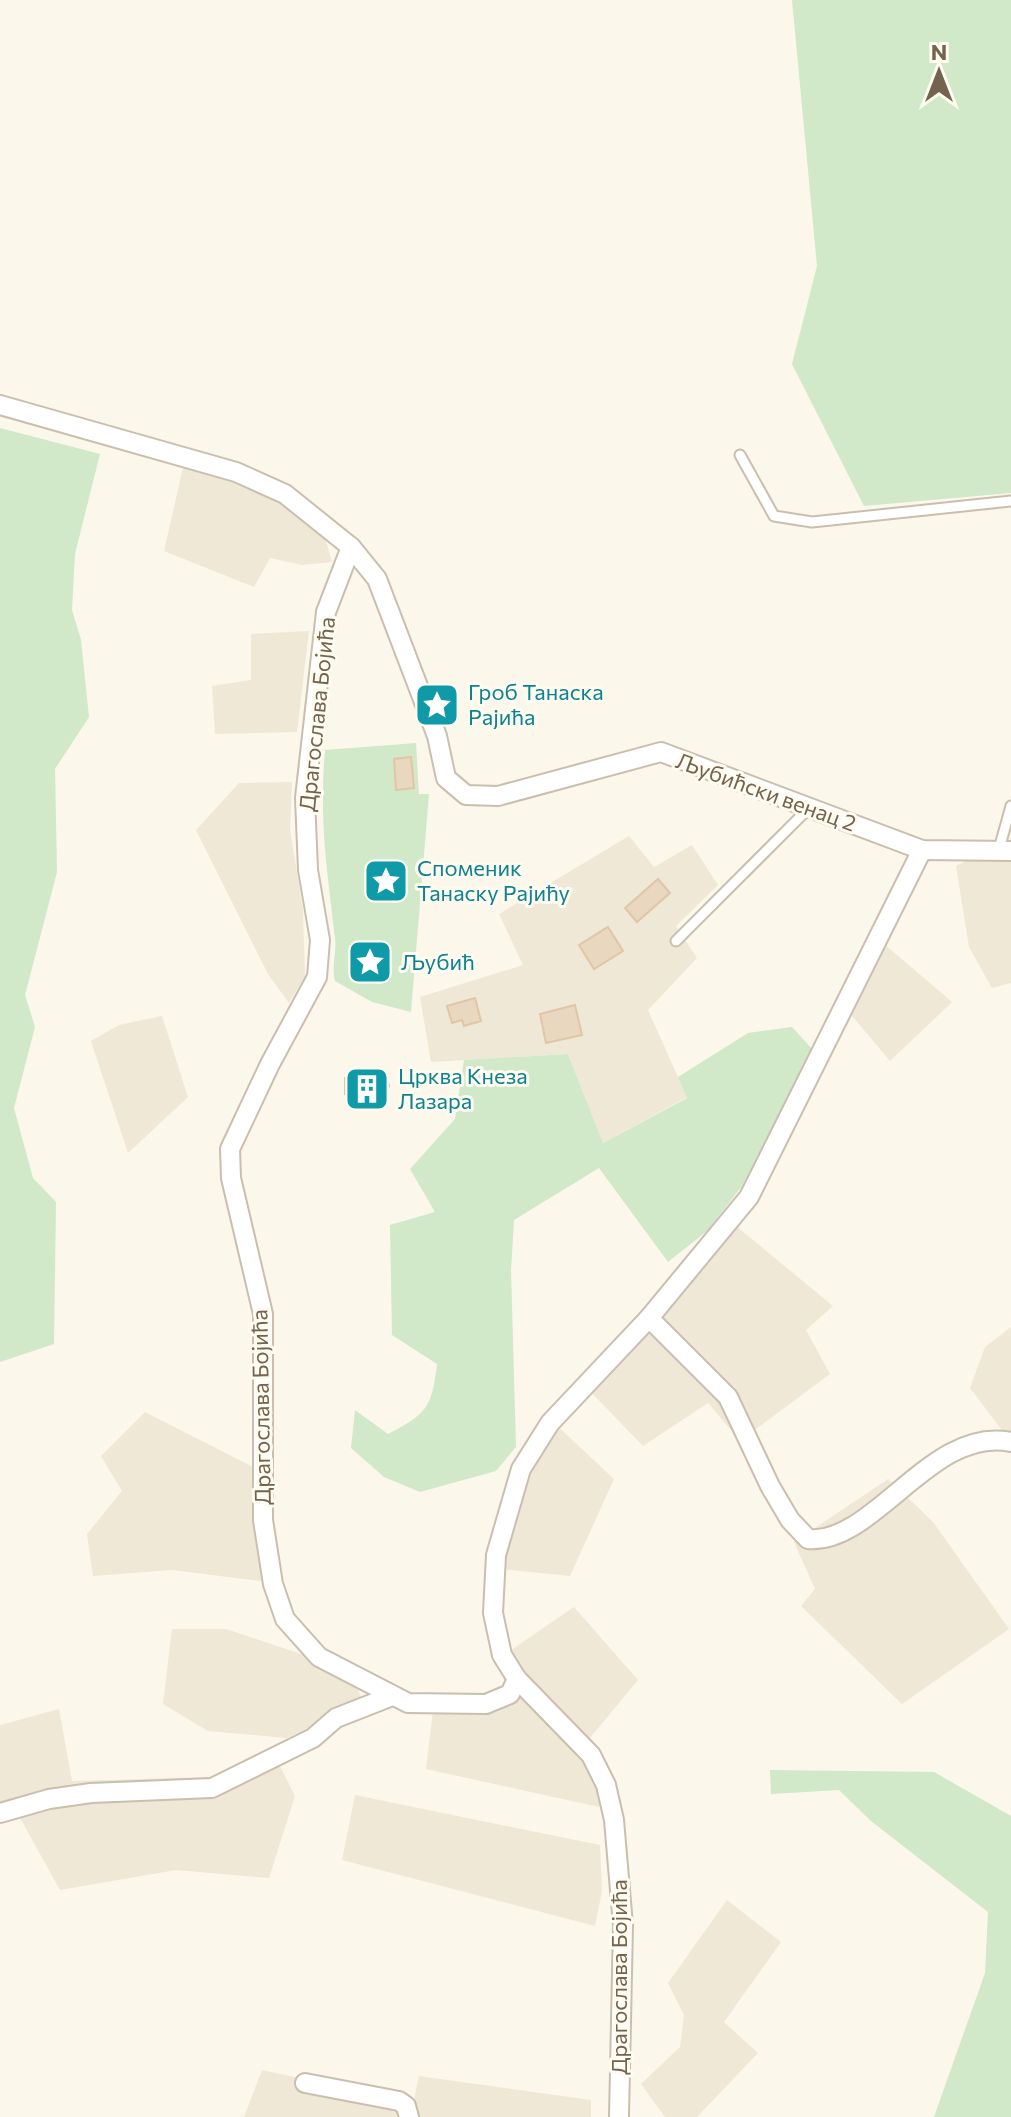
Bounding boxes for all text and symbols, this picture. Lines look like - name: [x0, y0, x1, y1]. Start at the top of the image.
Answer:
- north arrow: [899, 32, 979, 112]
- text: N: [931, 38, 947, 65]
- street label: Драгослава Бојића: [293, 615, 340, 813]
- place label: Гроб Танаска Рајића: [468, 678, 604, 730]
- place icon: Гроб Танаска Рајића: [413, 681, 461, 729]
- street label: Љубићски венац 2: [672, 746, 860, 837]
- place label: Споменик Танаску Рајићу: [417, 854, 570, 906]
- place icon: Споменик Танаску Рајићу: [362, 857, 410, 905]
- place icon: Љубић: [346, 938, 394, 986]
- place label: Љубић: [401, 948, 475, 975]
- place label: Црква Кнеза Лазара: [398, 1062, 528, 1114]
- building icon: Црква Кнеза Лазара: [343, 1065, 391, 1113]
- street label: Драгослава Бојића: [245, 1309, 276, 1505]
- street label: Драгослава Бојића: [605, 1879, 632, 2075]

